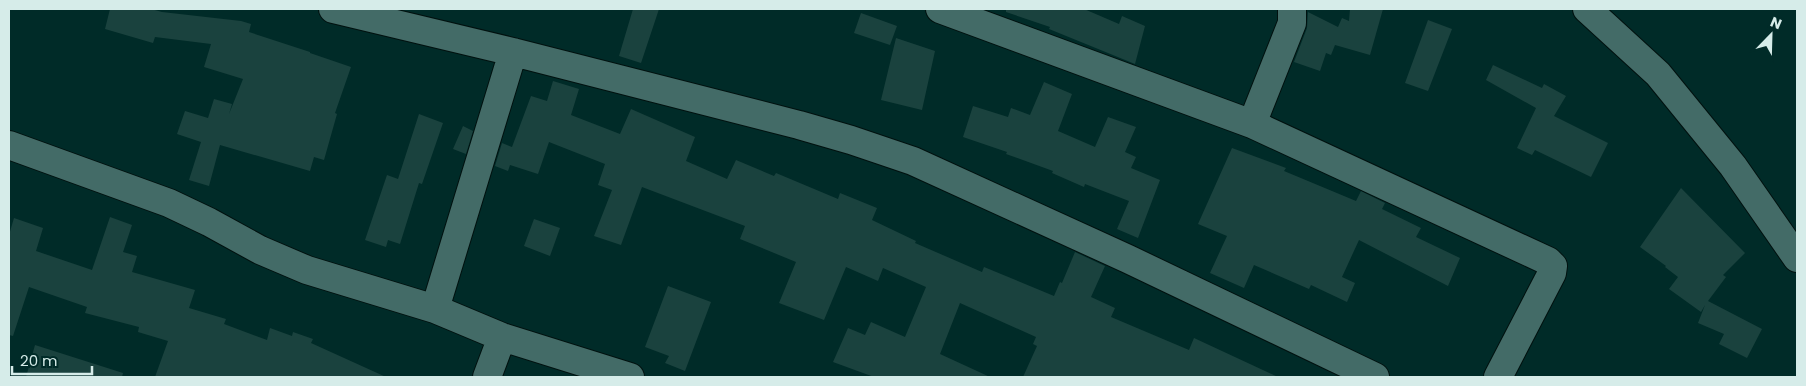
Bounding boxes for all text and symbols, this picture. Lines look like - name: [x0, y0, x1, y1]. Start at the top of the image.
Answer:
- north arrow: [1746, 10, 1796, 60]
- text: N: [1767, 12, 1785, 34]
- scale bar: [12, 344, 92, 376]
- text: 20 m: [20, 350, 58, 371]

